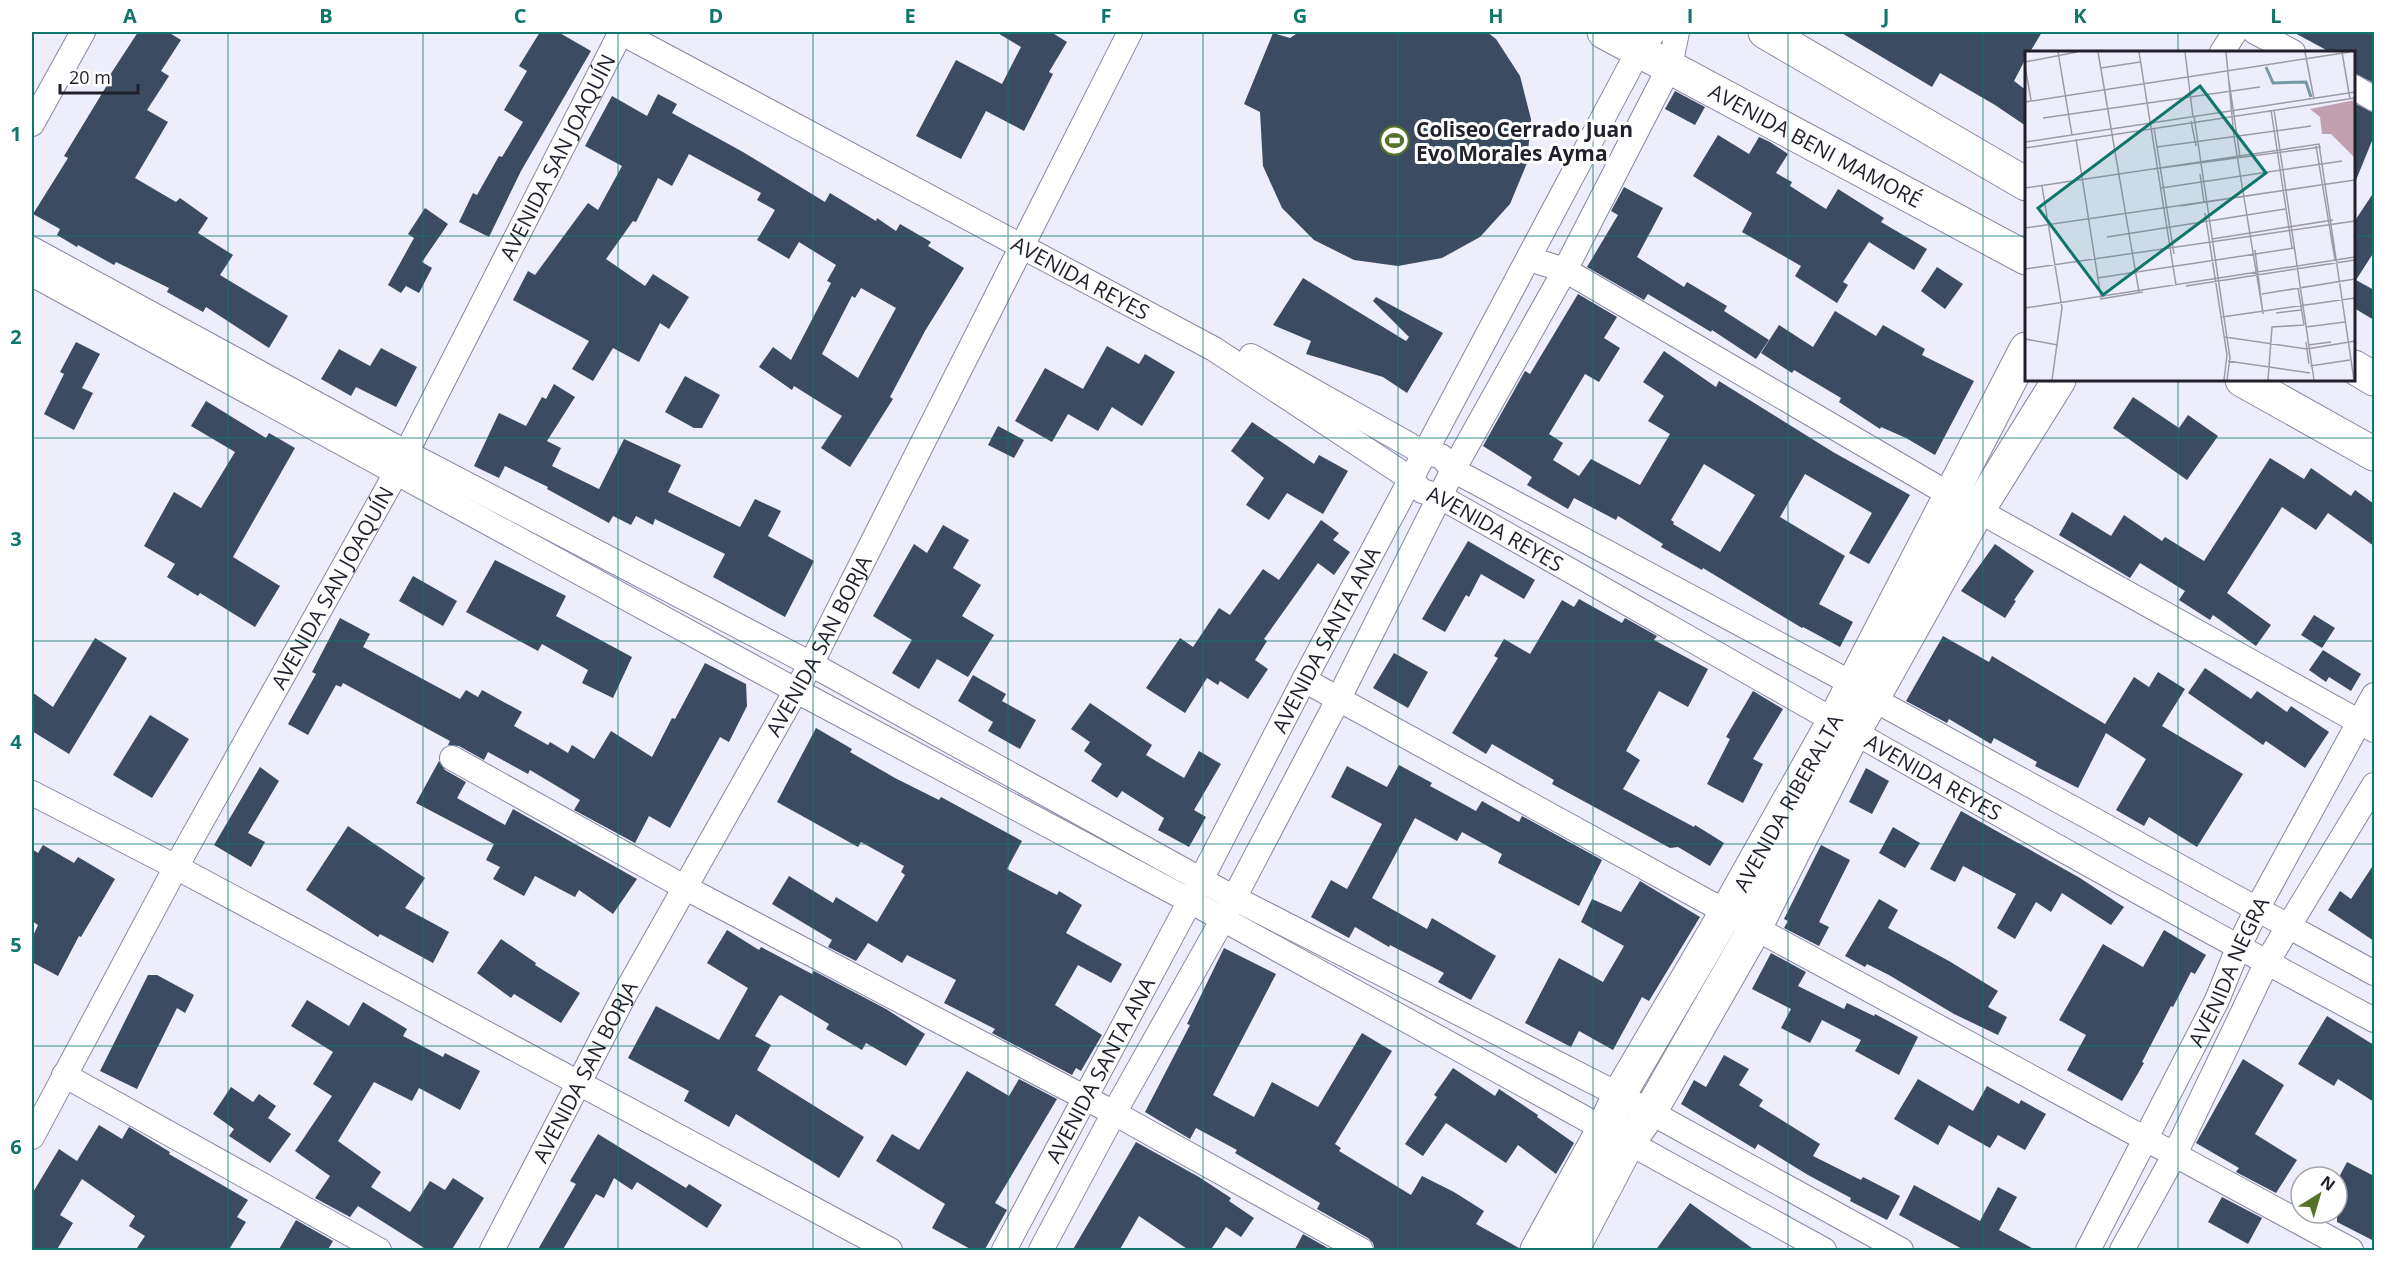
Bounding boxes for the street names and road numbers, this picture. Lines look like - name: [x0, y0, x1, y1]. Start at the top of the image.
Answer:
- street label: AVENIDA SAN JOAQUÍN: [493, 49, 621, 265]
- street label: AVENIDA BENI MAMORÉ: [1704, 77, 1927, 214]
- street label: AVENIDA REYES: [1007, 229, 1154, 326]
- street label: AVENIDA REYES: [1424, 479, 1569, 578]
- street label: AVENIDA SAN JOAQUÍN: [264, 481, 400, 694]
- street label: AVENIDA SANTA ANA: [1265, 541, 1387, 737]
- street label: AVENIDA SAN BORJA: [759, 550, 878, 741]
- street label: AVENIDA RIBERALTA: [1727, 708, 1849, 896]
- street label: AVENIDA REYES: [1860, 727, 2007, 827]
- street label: AVENIDA NEGRA: [2181, 891, 2276, 1051]
- street label: AVENIDA SANTA ANA: [1039, 972, 1161, 1168]
- street label: AVENIDA SAN BORJA: [526, 975, 644, 1167]

